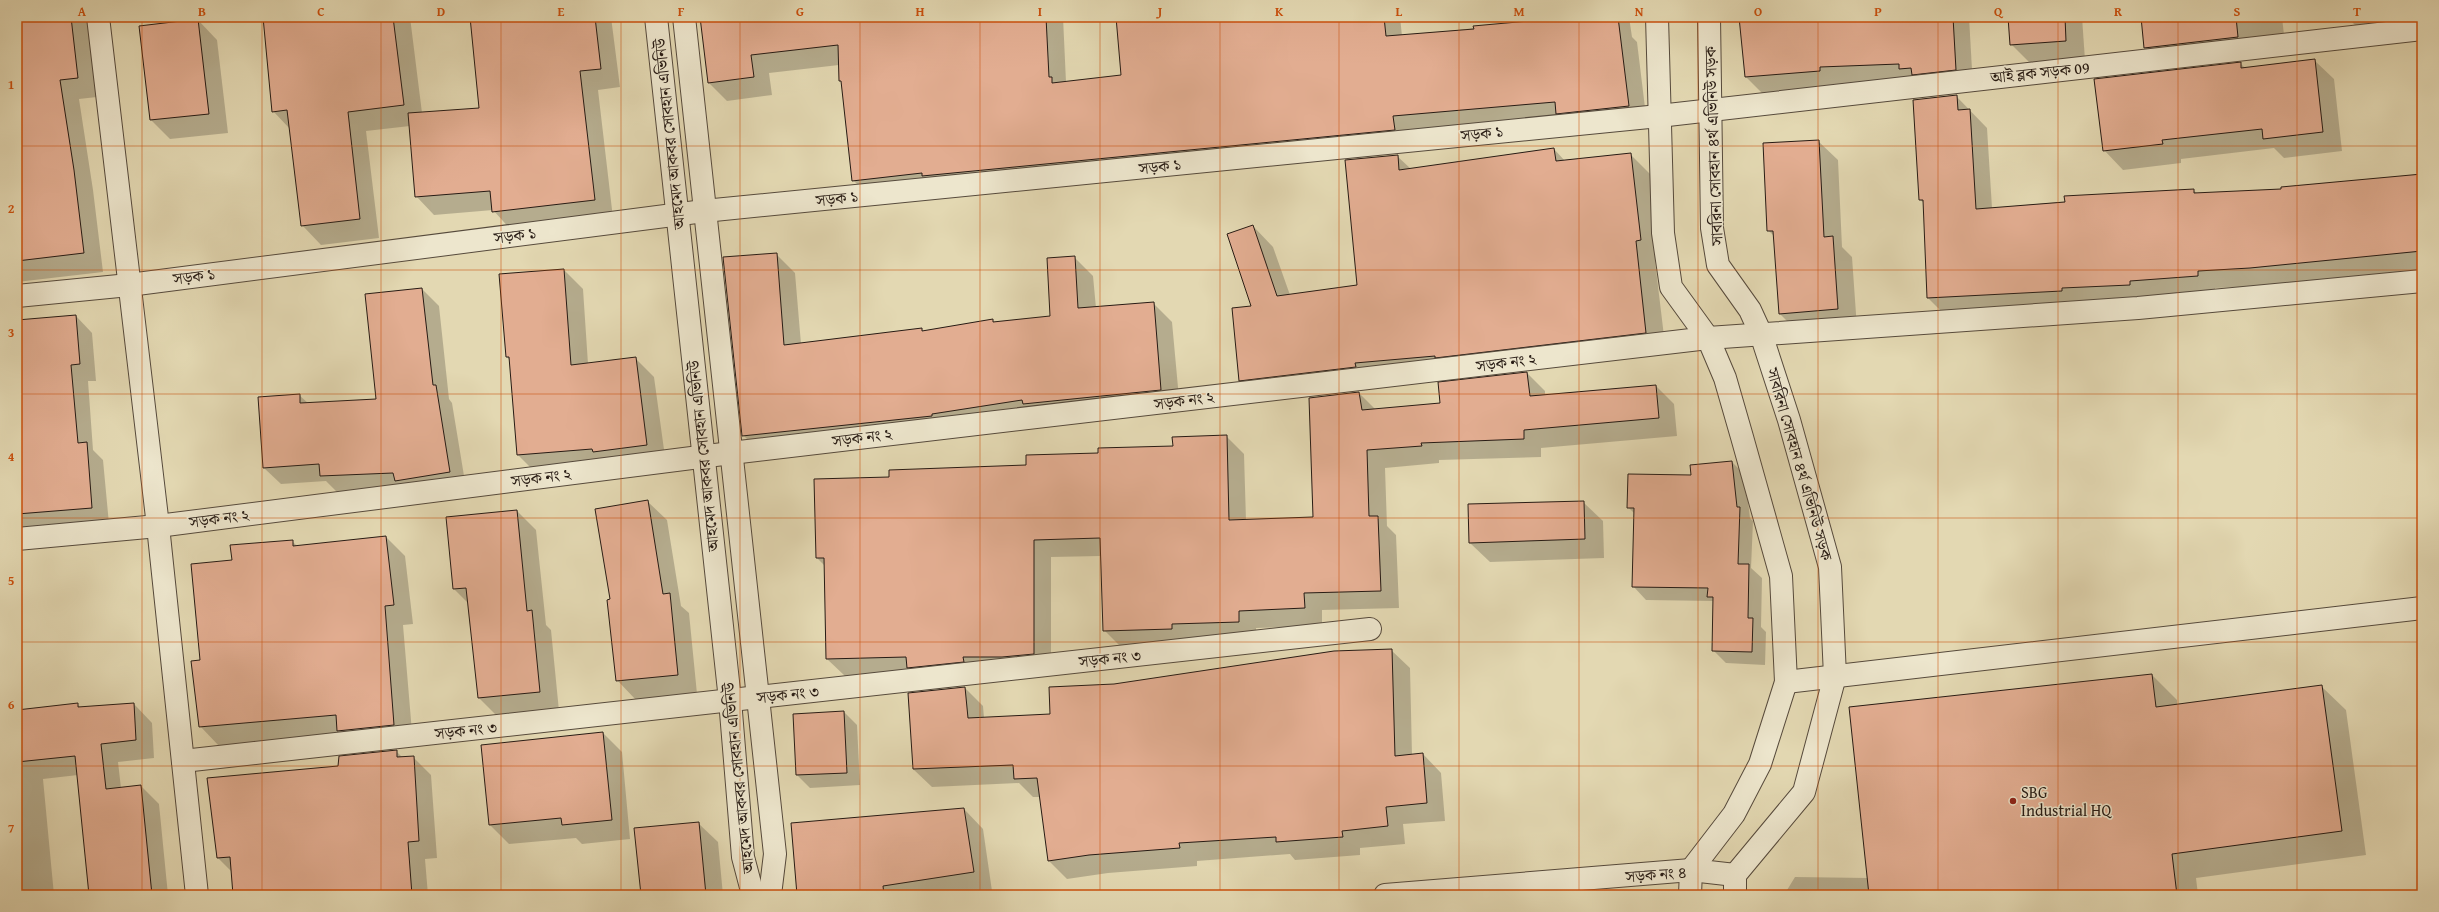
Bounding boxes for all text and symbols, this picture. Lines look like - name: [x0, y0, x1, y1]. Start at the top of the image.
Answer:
- text: A: [78, 2, 87, 21]
- text: B: [198, 2, 206, 21]
- text: C: [317, 2, 325, 21]
- text: D: [437, 2, 445, 21]
- text: E: [558, 2, 565, 21]
- text: F: [678, 2, 685, 21]
- text: G: [796, 2, 804, 21]
- text: H: [915, 2, 925, 21]
- text: I: [1038, 2, 1042, 21]
- text: J: [1156, 2, 1163, 21]
- text: K: [1275, 2, 1284, 21]
- text: L: [1396, 2, 1403, 21]
- text: M: [1513, 2, 1525, 21]
- text: N: [1635, 2, 1644, 21]
- text: O: [1754, 2, 1762, 21]
- text: P: [1874, 2, 1882, 21]
- text: Q: [1994, 2, 2004, 21]
- text: R: [2114, 2, 2123, 21]
- text: S: [2234, 2, 2241, 21]
- text: T: [2353, 2, 2361, 21]
- street label: আহমেদ আকবর সোবহান এভিনিউ: [647, 36, 691, 232]
- street label: সাবরিনা সোবহান ৪র্থ এভিনিউ সড়ক: [1697, 45, 1729, 247]
- street label: আই ব্লক সড়ক 09: [1988, 55, 2091, 89]
- text: 1: [8, 75, 14, 94]
- street label: সড়ক ১: [1458, 119, 1505, 147]
- street label: সড়ক ১: [1136, 152, 1183, 180]
- street label: সড়ক ১: [813, 184, 860, 212]
- text: 2: [8, 199, 15, 218]
- street label: সড়ক ১: [491, 220, 538, 250]
- street label: সড়ক ১: [170, 261, 217, 291]
- text: 3: [8, 323, 14, 342]
- street label: সড়ক নং ২: [1474, 346, 1538, 378]
- street label: আহমেদ আকবর সোবহান এভিনিউ: [681, 358, 725, 554]
- street label: সাবরিনা সোবহান ৪র্থ এভিনিউ সড়ক: [1761, 364, 1839, 564]
- street label: সড়ক নং ২: [1152, 384, 1216, 416]
- street label: সড়ক নং ২: [830, 421, 894, 453]
- text: 4: [8, 447, 15, 466]
- street label: সড়ক নং ২: [509, 461, 573, 493]
- street label: সড়ক নং ২: [187, 502, 251, 534]
- text: 5: [8, 571, 15, 590]
- street label: সড়ক নং ৩: [1076, 643, 1143, 673]
- street label: সড়ক নং ৩: [754, 679, 821, 709]
- street label: আহমেদ আকবর সোবহান এভিনিউ: [716, 680, 760, 876]
- text: 6: [8, 695, 15, 714]
- street label: সড়ক নং ৩: [432, 715, 499, 745]
- place label: SBG Industrial HQ: [2021, 780, 2112, 822]
- marker: SBG Industrial HQ: [2008, 796, 2018, 806]
- text: 7: [8, 819, 15, 838]
- street label: সড়ক নং ৪: [1623, 860, 1688, 888]

